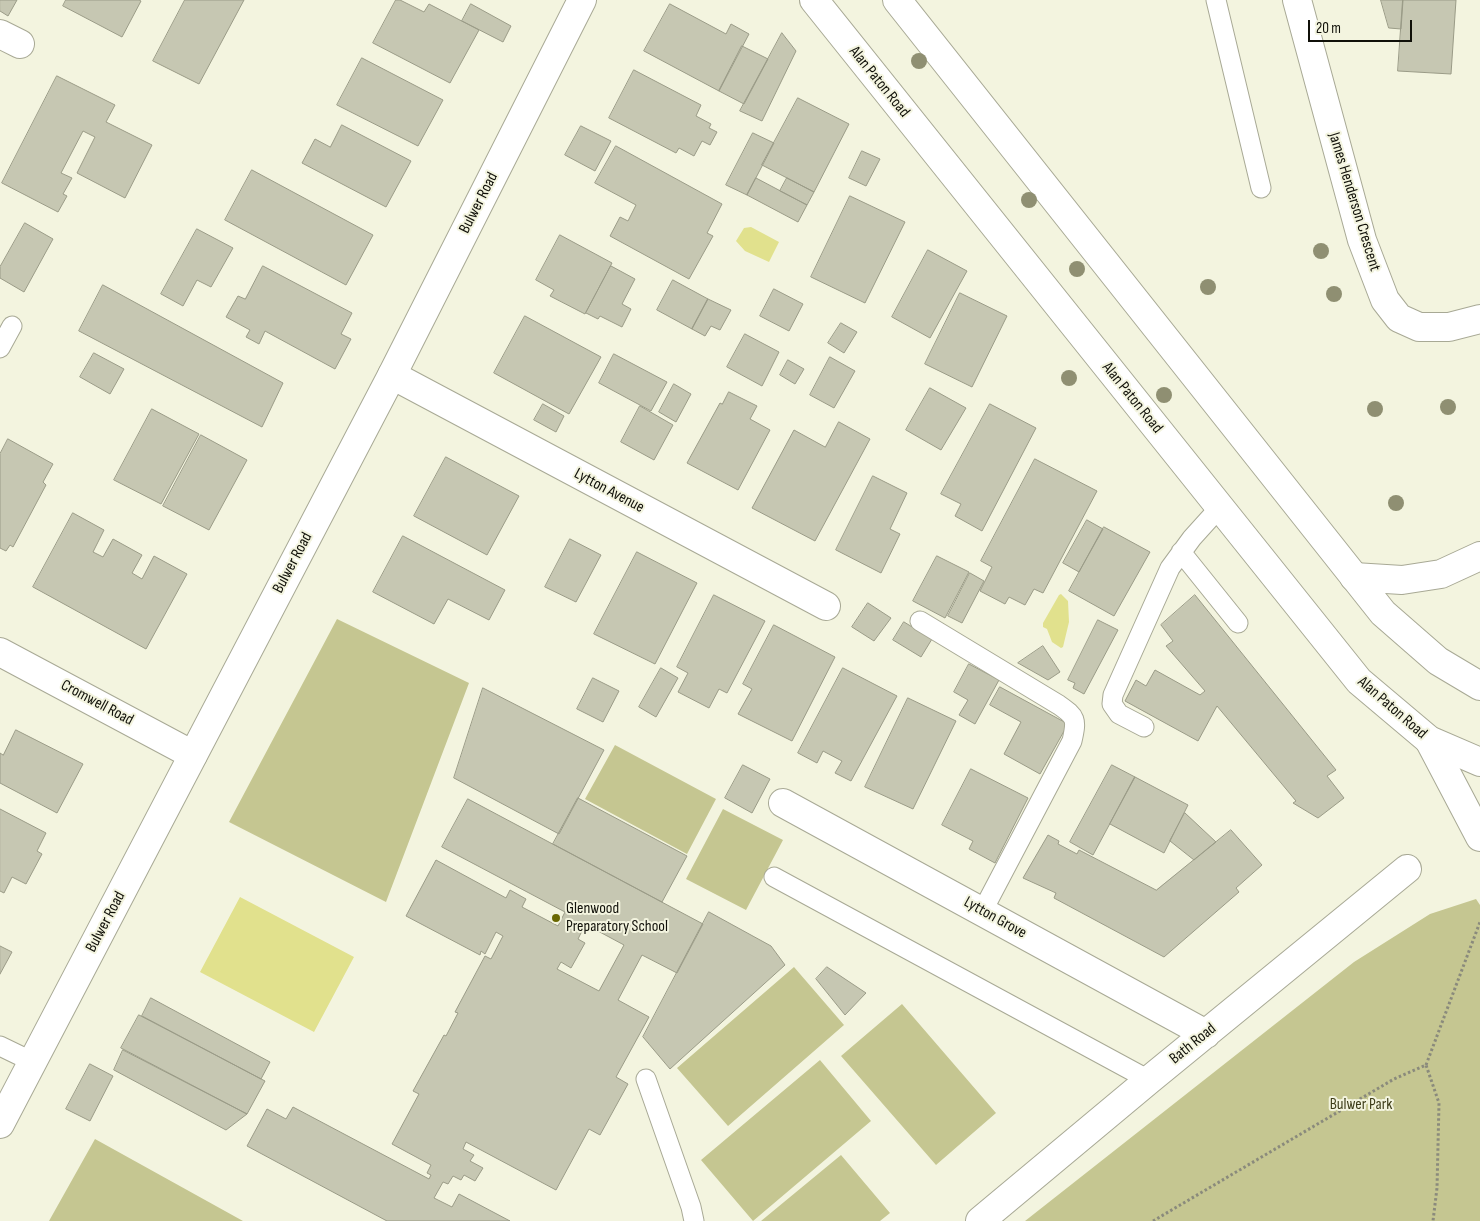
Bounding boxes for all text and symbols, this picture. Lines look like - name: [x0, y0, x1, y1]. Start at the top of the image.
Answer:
- scale bar: [1310, 10, 1414, 42]
- text: 20 m: [1316, 19, 1341, 38]
- street label: Alan Paton Road: [845, 43, 913, 121]
- street label: James Henderson Crescent: [1324, 130, 1384, 274]
- street label: Bulwer Road: [455, 169, 503, 237]
- street label: Alan Paton Road: [1098, 359, 1166, 437]
- street label: Lytton Avenue: [571, 465, 647, 517]
- street label: Bulwer Road: [269, 529, 317, 597]
- street label: Alan Paton Road: [1353, 673, 1431, 743]
- street label: Cromwell Road: [57, 676, 137, 730]
- street label: Bulwer Road: [82, 888, 130, 956]
- street label: Lytton Grove: [960, 893, 1030, 943]
- place label: Glenwood Preparatory School: [566, 899, 668, 937]
- marker: Glenwood Preparatory School: [550, 912, 562, 924]
- street label: Bath Road: [1166, 1019, 1220, 1069]
- park label: Bulwer Park: [1330, 1095, 1392, 1115]

